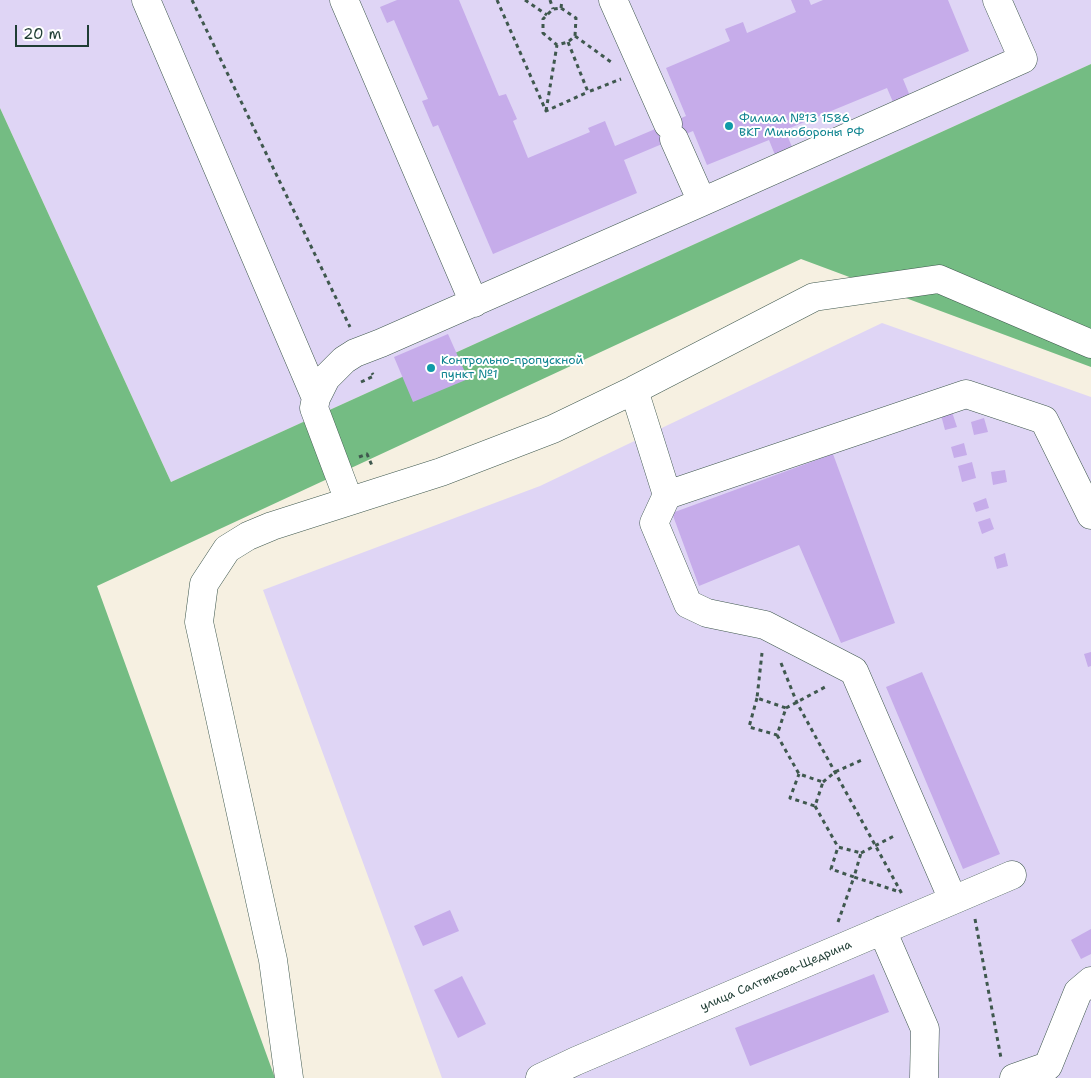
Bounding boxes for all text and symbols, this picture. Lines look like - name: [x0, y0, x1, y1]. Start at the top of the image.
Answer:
- scale bar: [18, 15, 91, 47]
- text: 20 m: [23, 24, 62, 44]
- place label: Филиал №13 1586 ВКГ Минобороны РФ: [739, 112, 864, 140]
- marker: Филиал №13 1586 ВКГ Минобороны РФ: [723, 120, 735, 132]
- place label: Контрольно-пропускной пункт №1: [441, 354, 583, 382]
- marker: Контрольно-пропускной пункт №1: [425, 362, 437, 374]
- street label: улица Салтыкова-Щедрина: [698, 938, 854, 1014]

